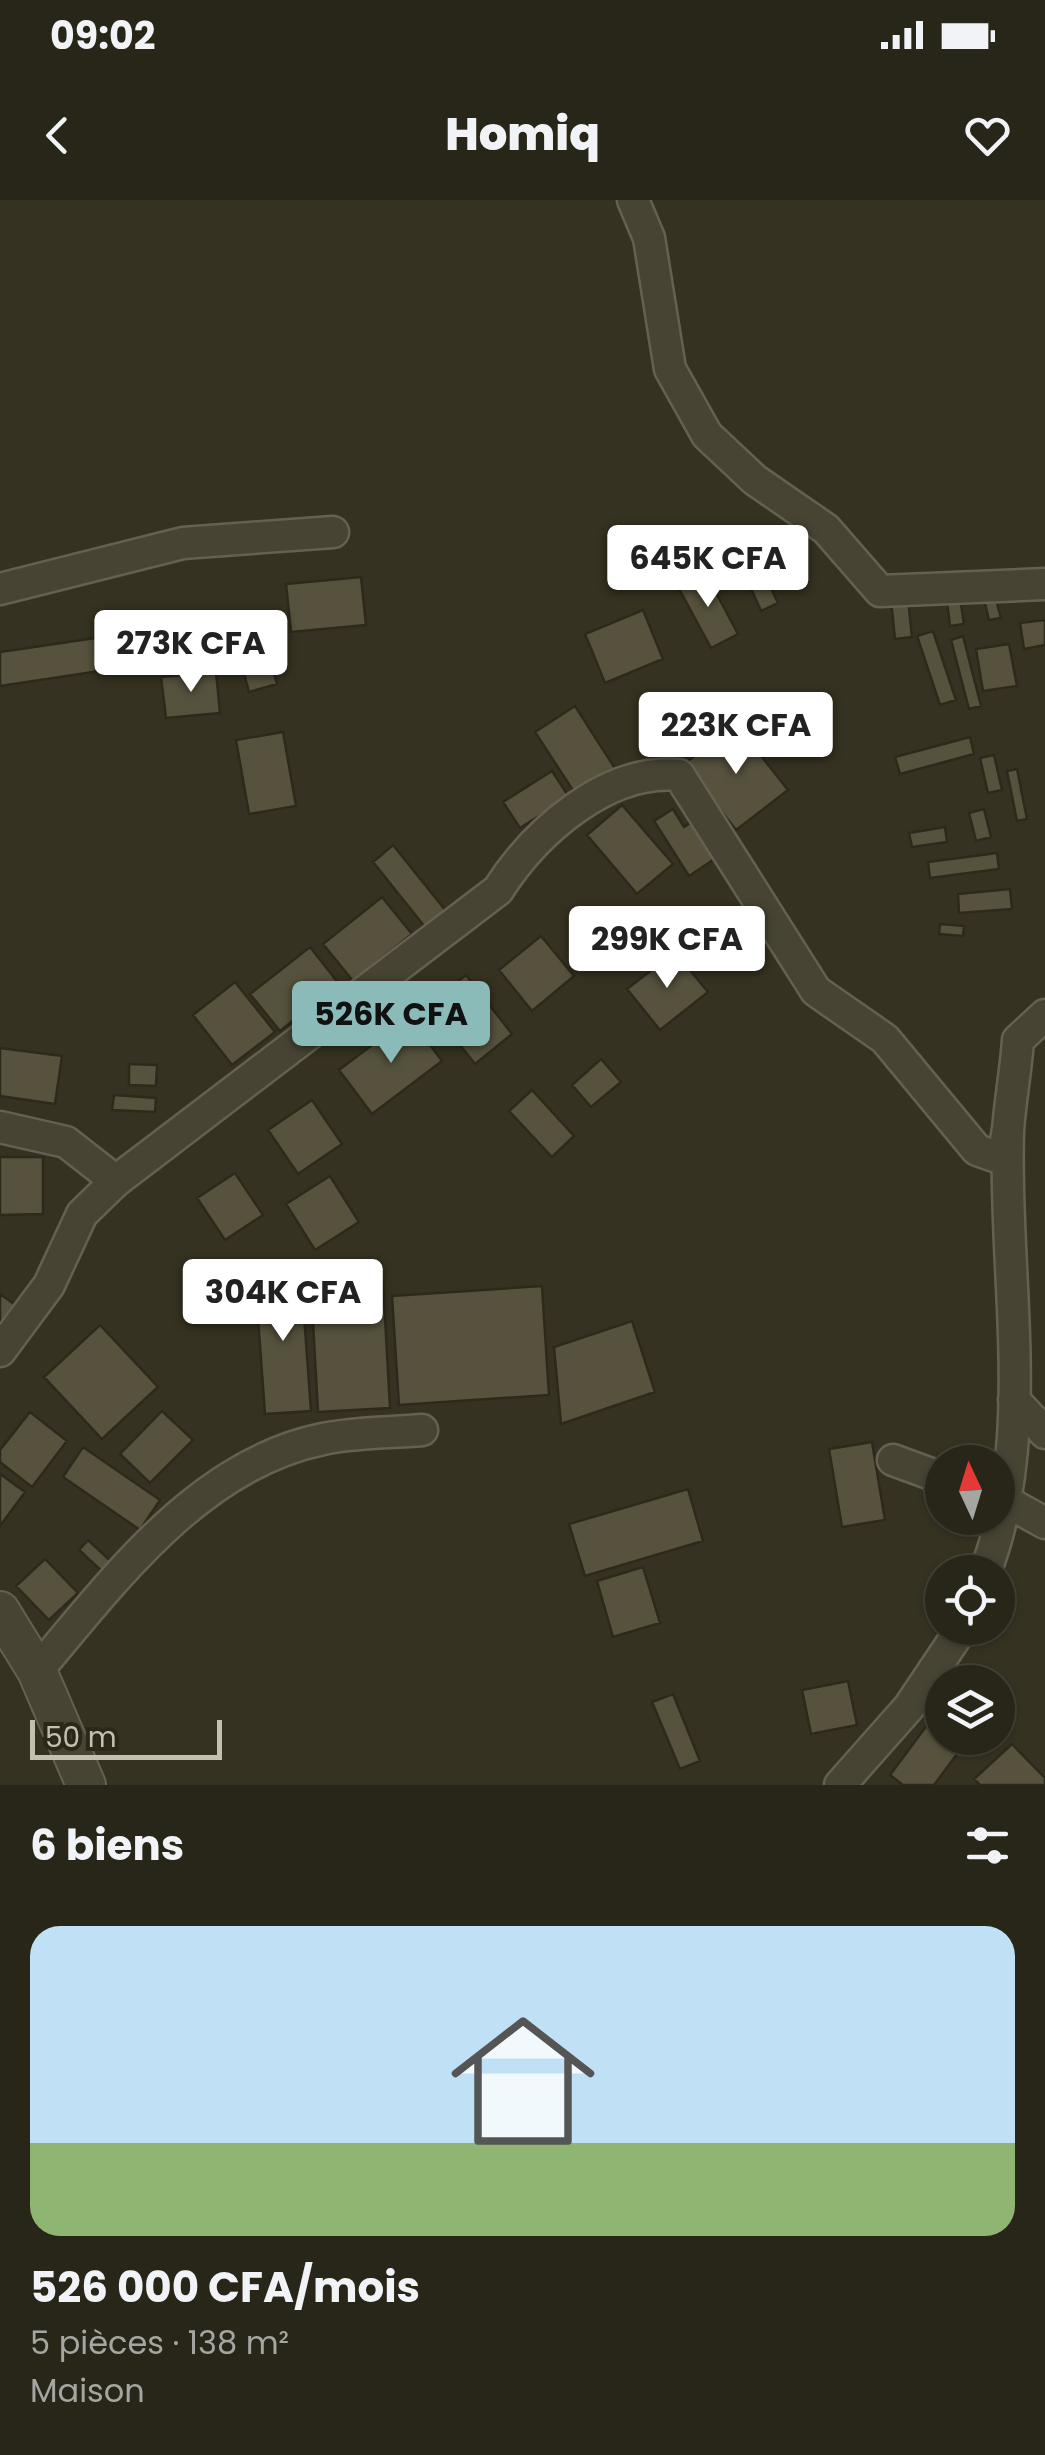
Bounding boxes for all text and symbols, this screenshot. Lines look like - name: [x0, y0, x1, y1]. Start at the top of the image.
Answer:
- text: 09:02: [50, 9, 155, 62]
- text: Homiq: [445, 103, 600, 166]
- icon: back: [30, 108, 85, 163]
- icon: heart: [960, 108, 1015, 163]
- pin: 645K CFA: [605, 525, 811, 610]
- text: 645K CFA: [629, 535, 787, 580]
- pin: 273K CFA: [88, 610, 294, 695]
- text: 273K CFA: [116, 620, 266, 665]
- pin: 223K CFA: [633, 692, 839, 777]
- text: 223K CFA: [661, 702, 811, 747]
- pin: 299K CFA: [564, 906, 770, 991]
- text: 299K CFA: [591, 916, 743, 961]
- pin: 526K CFA: [288, 981, 494, 1066]
- text: 526K CFA: [314, 991, 468, 1036]
- pin: 304K CFA: [180, 1259, 386, 1344]
- text: 304K CFA: [205, 1269, 361, 1314]
- north arrow: [925, 1445, 1015, 1535]
- map controls: [925, 1445, 1015, 1755]
- button: locate: [925, 1555, 1015, 1645]
- button: layers: [925, 1665, 1015, 1755]
- scale bar: [30, 1715, 222, 1760]
- text: 50 m: [45, 1718, 116, 1757]
- text: 6 biens: [30, 1816, 184, 1875]
- icon: filters: [960, 1818, 1015, 1873]
- icon: home: [433, 1991, 613, 2171]
- text: 526 000 CFA/mois: [30, 2258, 420, 2317]
- text: 5 pièces · 138 m²: [30, 2320, 289, 2365]
- text: Maison: [30, 2368, 145, 2413]

